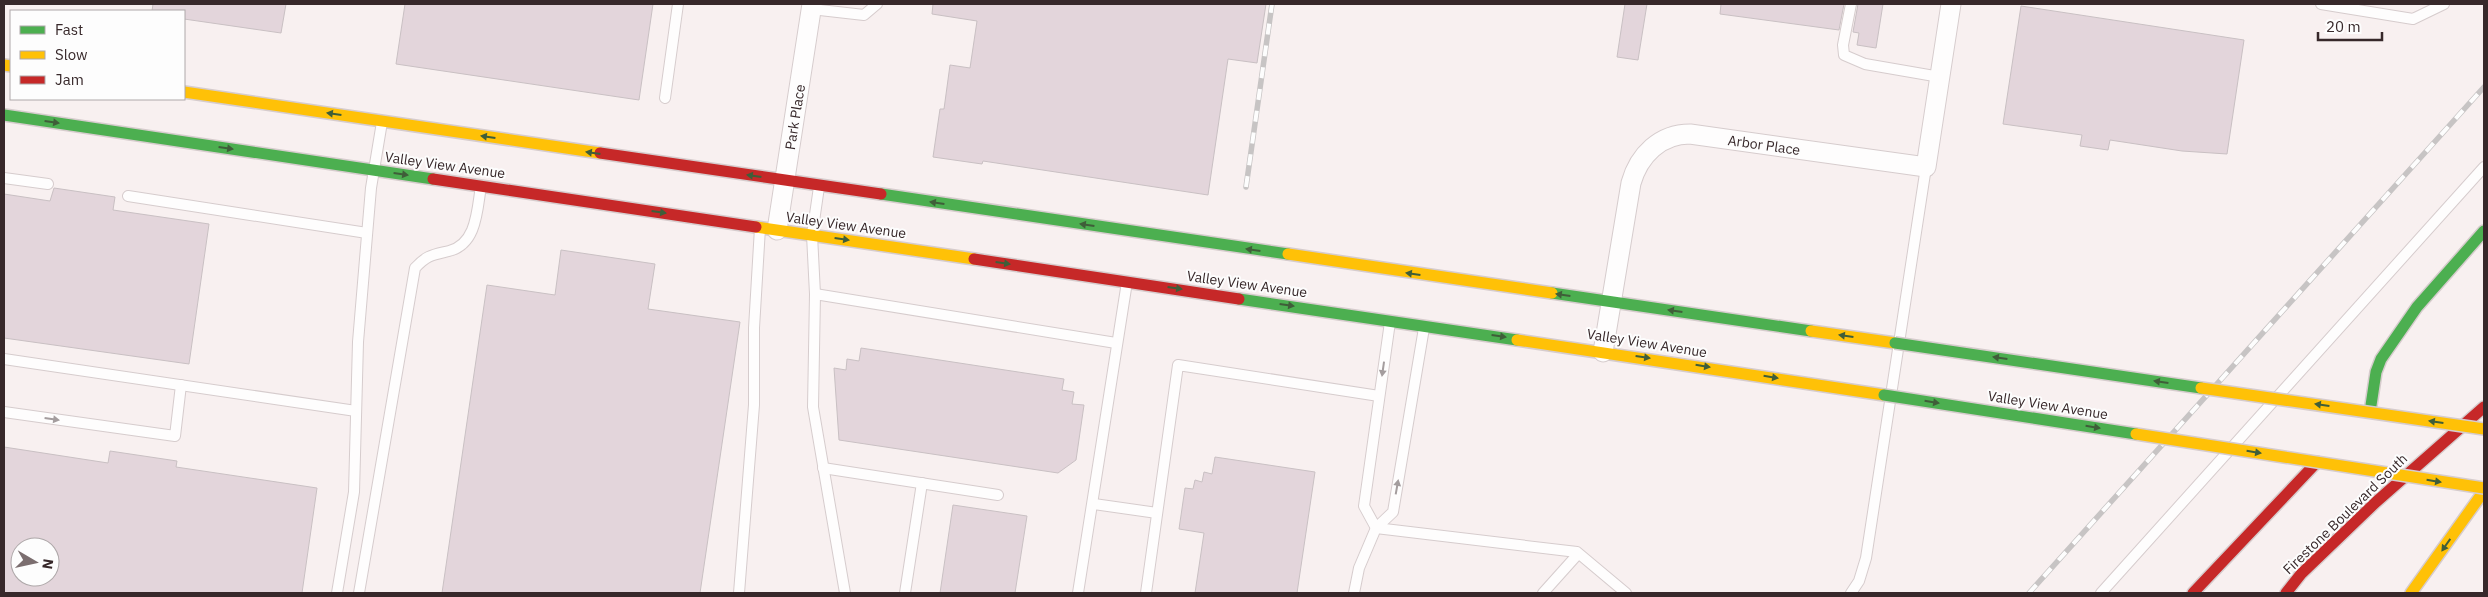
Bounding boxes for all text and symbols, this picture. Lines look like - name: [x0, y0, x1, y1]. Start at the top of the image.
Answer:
- legend: [10, 10, 185, 100]
- scale bar: [2318, 10, 2382, 42]
- text: 20 m: [2326, 17, 2361, 36]
- text: Fast: [55, 20, 83, 39]
- text: Slow: [55, 45, 88, 64]
- text: Jam: [55, 70, 84, 89]
- street label: Park Place: [781, 83, 809, 151]
- one-way arrow: [325, 110, 341, 118]
- one-way arrow: [44, 119, 60, 127]
- street label: Arbor Place: [1727, 131, 1802, 159]
- one-way arrow: [480, 133, 496, 141]
- one-way arrow: [218, 144, 234, 152]
- street label: Valley View Avenue: [384, 148, 507, 182]
- one-way arrow: [585, 148, 601, 156]
- one-way arrow: [393, 170, 409, 178]
- one-way arrow: [746, 172, 762, 180]
- one-way arrow: [929, 199, 945, 207]
- one-way arrow: [651, 208, 667, 216]
- street label: Valley View Avenue: [785, 208, 908, 242]
- one-way arrow: [1079, 221, 1095, 229]
- one-way arrow: [835, 235, 851, 243]
- one-way arrow: [1244, 246, 1260, 254]
- one-way arrow: [996, 259, 1012, 267]
- street label: Valley View Avenue: [1186, 267, 1309, 301]
- one-way arrow: [1405, 270, 1421, 278]
- one-way arrow: [1167, 285, 1183, 293]
- one-way arrow: [1554, 291, 1570, 299]
- one-way arrow: [1279, 301, 1295, 309]
- one-way arrow: [1666, 307, 1682, 315]
- street label: Valley View Avenue: [1586, 325, 1709, 361]
- one-way arrow: [1838, 332, 1854, 340]
- one-way arrow: [1491, 333, 1507, 341]
- one-way arrow: [1635, 354, 1651, 362]
- one-way arrow: [1992, 354, 2008, 362]
- one-way arrow: [1379, 361, 1387, 377]
- one-way arrow: [1695, 363, 1711, 371]
- one-way arrow: [1764, 374, 1780, 382]
- one-way arrow: [2152, 377, 2168, 385]
- street label: Valley View Avenue: [1987, 387, 2110, 423]
- one-way arrow: [1925, 399, 1941, 407]
- one-way arrow: [2313, 401, 2329, 409]
- one-way arrow: [44, 415, 60, 423]
- one-way arrow: [2428, 418, 2444, 426]
- one-way arrow: [2085, 424, 2101, 432]
- one-way arrow: [2246, 449, 2262, 457]
- street label: Firestone Boulevard South: [2279, 450, 2411, 578]
- one-way arrow: [2427, 477, 2443, 485]
- one-way arrow: [1393, 479, 1401, 495]
- north arrow: [10, 537, 60, 587]
- one-way arrow: [2441, 538, 2451, 552]
- text: N: [38, 558, 58, 570]

